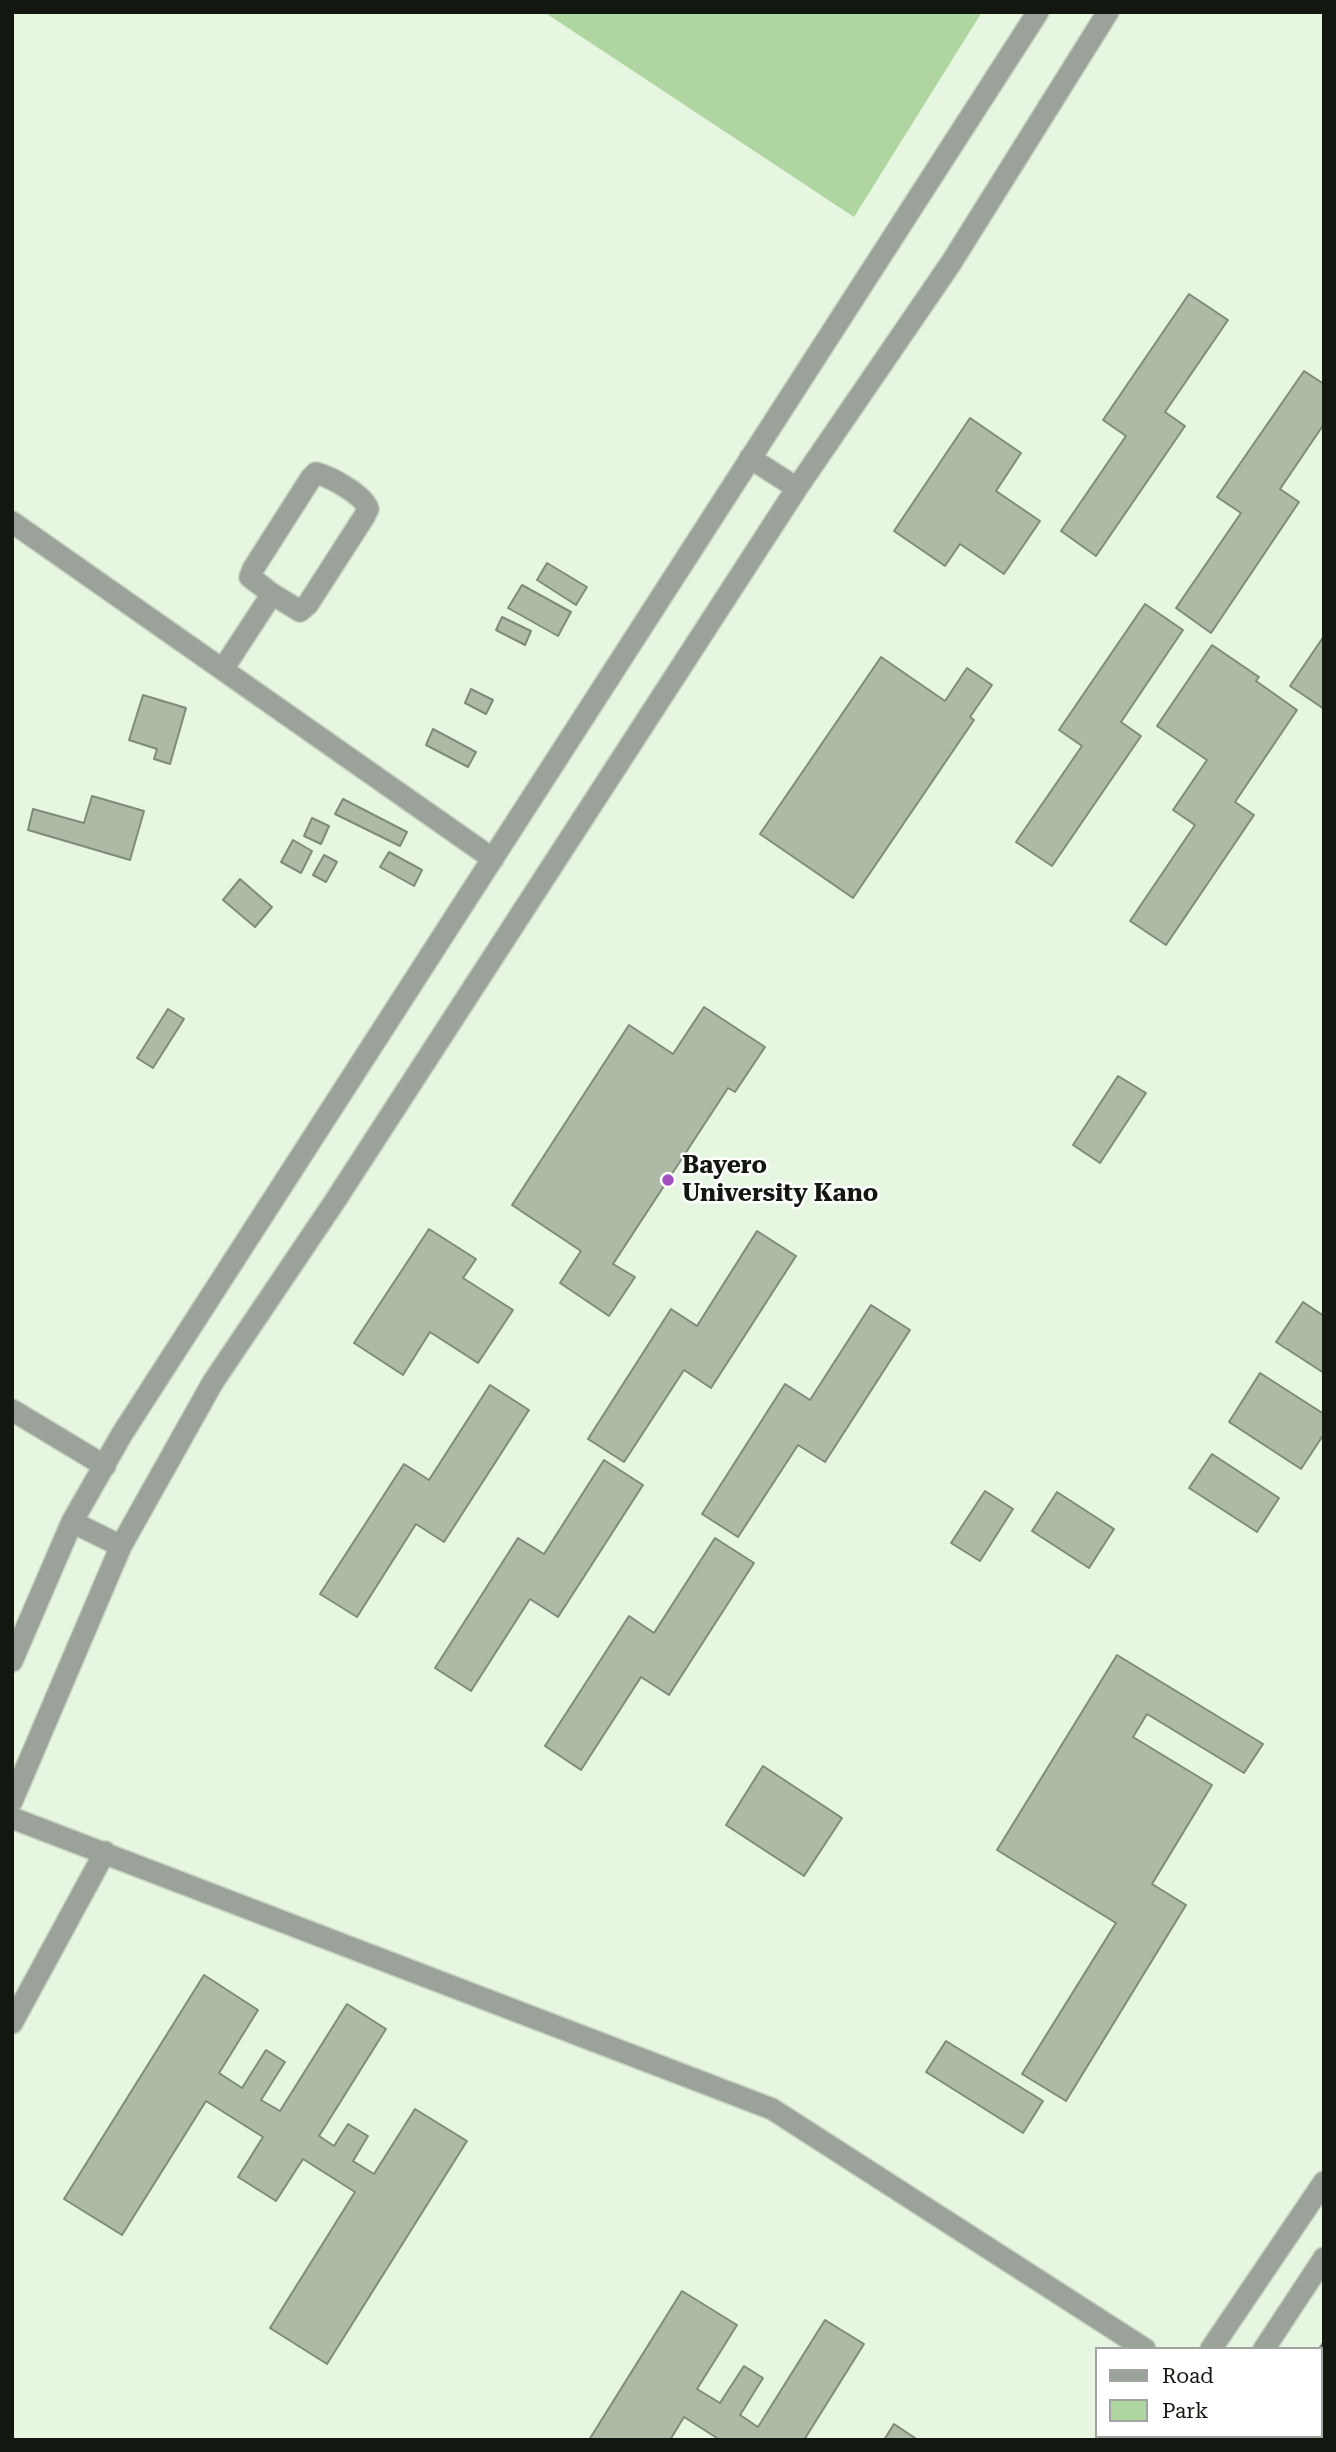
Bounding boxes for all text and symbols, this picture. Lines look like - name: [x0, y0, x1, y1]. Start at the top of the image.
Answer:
- place label: Bayero University Kano: [682, 1152, 878, 1208]
- marker: Bayero University Kano: [660, 1172, 676, 1188]
- legend: [1094, 2347, 1322, 2438]
- text: Road: [1162, 2364, 1214, 2388]
- text: Park: [1162, 2399, 1208, 2423]

